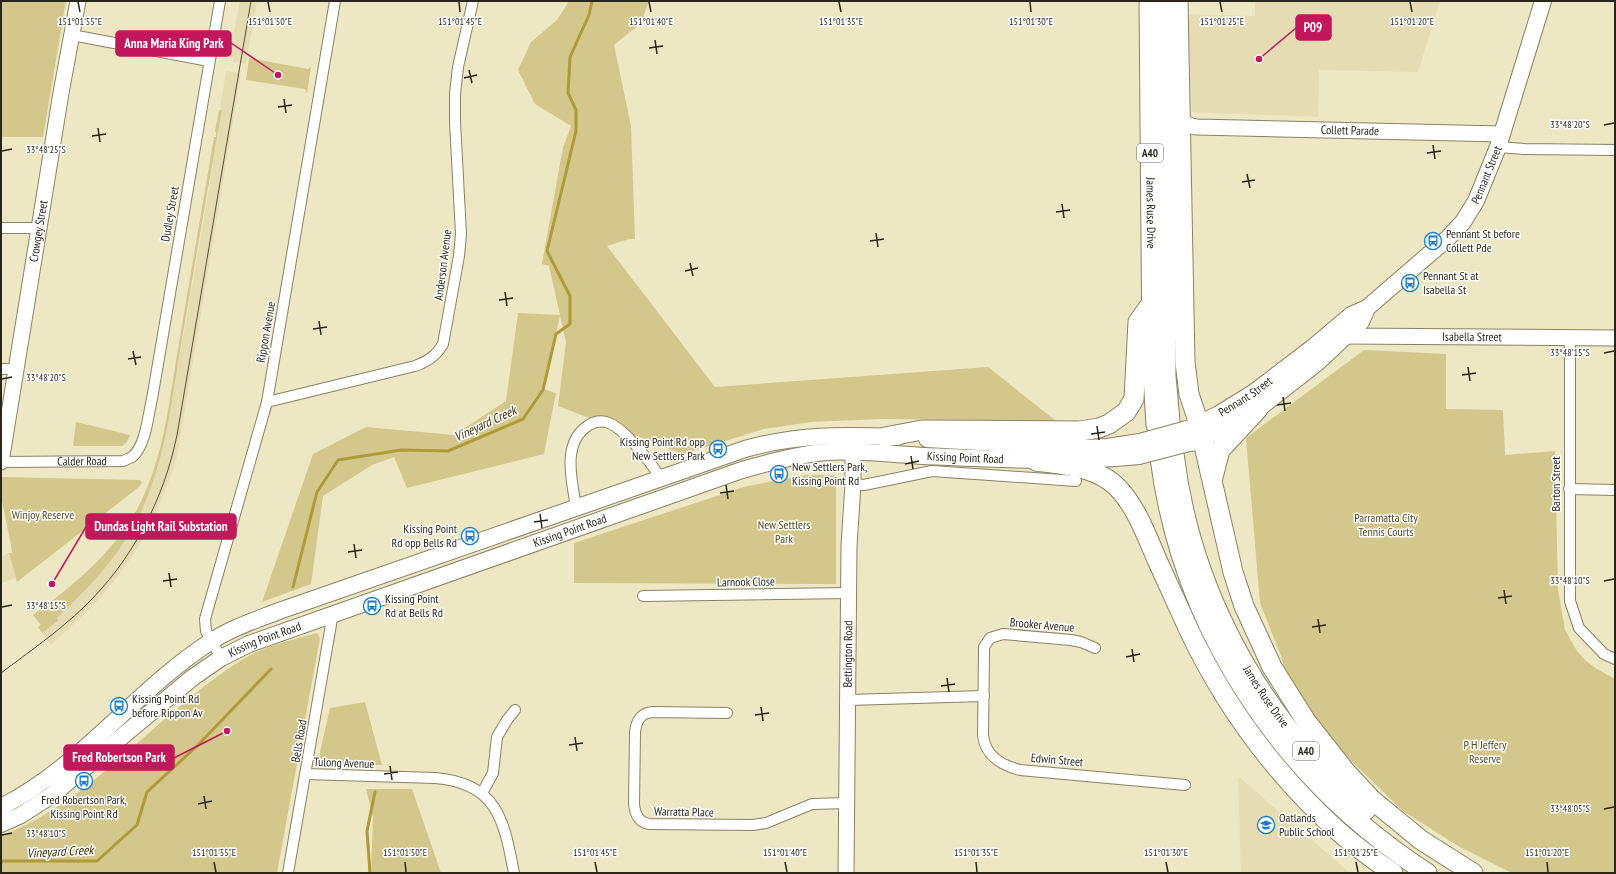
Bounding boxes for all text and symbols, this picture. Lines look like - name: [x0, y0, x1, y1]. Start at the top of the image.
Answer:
- text: 151°01'55"E: [58, 15, 102, 28]
- text: 151°01'50"E: [248, 15, 292, 28]
- text: 151°01'45"E: [438, 15, 482, 28]
- text: 151°01'40"E: [629, 15, 673, 28]
- text: 151°01'35"E: [819, 15, 863, 28]
- text: 151°01'30"E: [1009, 15, 1053, 28]
- text: 151°01'25"E: [1200, 15, 1244, 28]
- callout: P09: [1296, 15, 1331, 40]
- text: 151°01'20"E: [1390, 15, 1434, 28]
- text: P09: [1304, 19, 1322, 36]
- callout: Anna Maria King Park: [116, 31, 231, 56]
- text: Anna Maria King Park: [123, 35, 224, 52]
- text: 33°48'20"S: [1550, 118, 1590, 131]
- street label: Collett Parade: [1321, 122, 1379, 138]
- text: 33°48'25"S: [26, 143, 66, 156]
- street label: Pennant Street: [1468, 143, 1505, 207]
- road number: A40: [1137, 144, 1163, 162]
- street label: James Ruse Drive: [1143, 176, 1159, 249]
- street label: Dudley Street: [157, 184, 182, 243]
- street label: Crowgey Street: [26, 198, 51, 263]
- place label: Pennant St before Collett Pde: [1446, 226, 1520, 255]
- street label: Anderson Avenue: [431, 229, 454, 301]
- bus stop icon: Pennant St before Collett Pde: [1423, 231, 1443, 251]
- place label: Pennant St at Isabella St: [1423, 268, 1479, 297]
- bus stop icon: Pennant St at Isabella St: [1400, 273, 1420, 293]
- street label: Rippon Avenue: [253, 300, 278, 364]
- street label: Isabella Street: [1442, 329, 1503, 344]
- text: 33°48'15"S: [1550, 346, 1590, 359]
- text: 33°48'20"S: [26, 371, 66, 384]
- street label: Pennant Street: [1215, 373, 1276, 420]
- water label: Vineyard Creek: [451, 401, 521, 445]
- place label: Kissing Point Rd opp New Settlers Park: [620, 434, 705, 463]
- bus stop icon: Kissing Point Rd opp New Settlers Park: [708, 439, 728, 459]
- street label: Kissing Point Road: [927, 448, 1004, 466]
- street label: Calder Road: [57, 453, 107, 469]
- street label: Barton Street: [1548, 456, 1563, 512]
- place label: New Settlers Park, Kissing Point Rd: [792, 459, 867, 488]
- bus stop icon: New Settlers Park, Kissing Point Rd: [769, 464, 789, 484]
- park label: Winjoy Reserve: [12, 507, 74, 522]
- street label: Kissing Point Road: [531, 510, 608, 550]
- park label: Parramatta City Tennis Courts: [1354, 510, 1418, 539]
- callout: Dundas Light Rail Substation: [86, 514, 236, 539]
- park label: New Settlers Park: [758, 517, 810, 546]
- text: Dundas Light Rail Substation: [94, 518, 228, 535]
- place label: Kissing Point Rd opp Bells Rd: [392, 521, 458, 550]
- bus stop icon: Kissing Point Rd opp Bells Rd: [460, 526, 480, 546]
- street label: Larnook Close: [717, 573, 775, 590]
- text: 33°48'10"S: [1550, 574, 1590, 587]
- place label: Kissing Point Rd at Bells Rd: [385, 591, 443, 620]
- bus stop icon: Kissing Point Rd at Bells Rd: [362, 596, 382, 616]
- text: 33°48'15"S: [26, 599, 66, 612]
- street label: Brooker Avenue: [1009, 614, 1075, 635]
- street label: Kissing Point Road: [226, 618, 303, 660]
- street label: Bettington Road: [840, 620, 855, 688]
- street label: James Ruse Drive: [1240, 662, 1293, 730]
- place label: Kissing Point Rd before Rippon Av: [132, 691, 203, 720]
- bus stop icon: Kissing Point Rd before Rippon Av: [109, 696, 129, 716]
- street label: Bells Road: [287, 718, 310, 764]
- park label: P H Jeffery Reserve: [1463, 737, 1507, 766]
- road number: A40: [1293, 742, 1319, 760]
- callout: Fred Robertson Park: [64, 745, 174, 770]
- text: Fred Robertson Park: [72, 749, 166, 766]
- street label: Edwin Street: [1030, 750, 1085, 769]
- street label: Tulong Avenue: [313, 754, 375, 771]
- bus stop icon: Fred Robertson Park, Kissing Point Rd: [74, 771, 94, 791]
- place label: Fred Robertson Park, Kissing Point Rd: [41, 792, 127, 821]
- text: 33°48'05"S: [1550, 802, 1590, 815]
- street label: Warratta Place: [654, 803, 714, 820]
- place label: Oatlands Public School: [1279, 810, 1335, 839]
- school or university icon: Oatlands Public School: [1256, 815, 1276, 835]
- text: 33°48'10"S: [26, 827, 66, 840]
- water label: Vineyard Creek: [26, 841, 96, 862]
- text: 151°01'55"E: [192, 846, 236, 859]
- text: 151°01'50"E: [383, 846, 427, 859]
- text: 151°01'45"E: [573, 846, 617, 859]
- text: 151°01'40"E: [763, 846, 807, 859]
- text: 151°01'35"E: [954, 846, 998, 859]
- text: 151°01'30"E: [1144, 846, 1188, 859]
- text: 151°01'25"E: [1334, 846, 1378, 859]
- text: 151°01'20"E: [1525, 846, 1569, 859]

